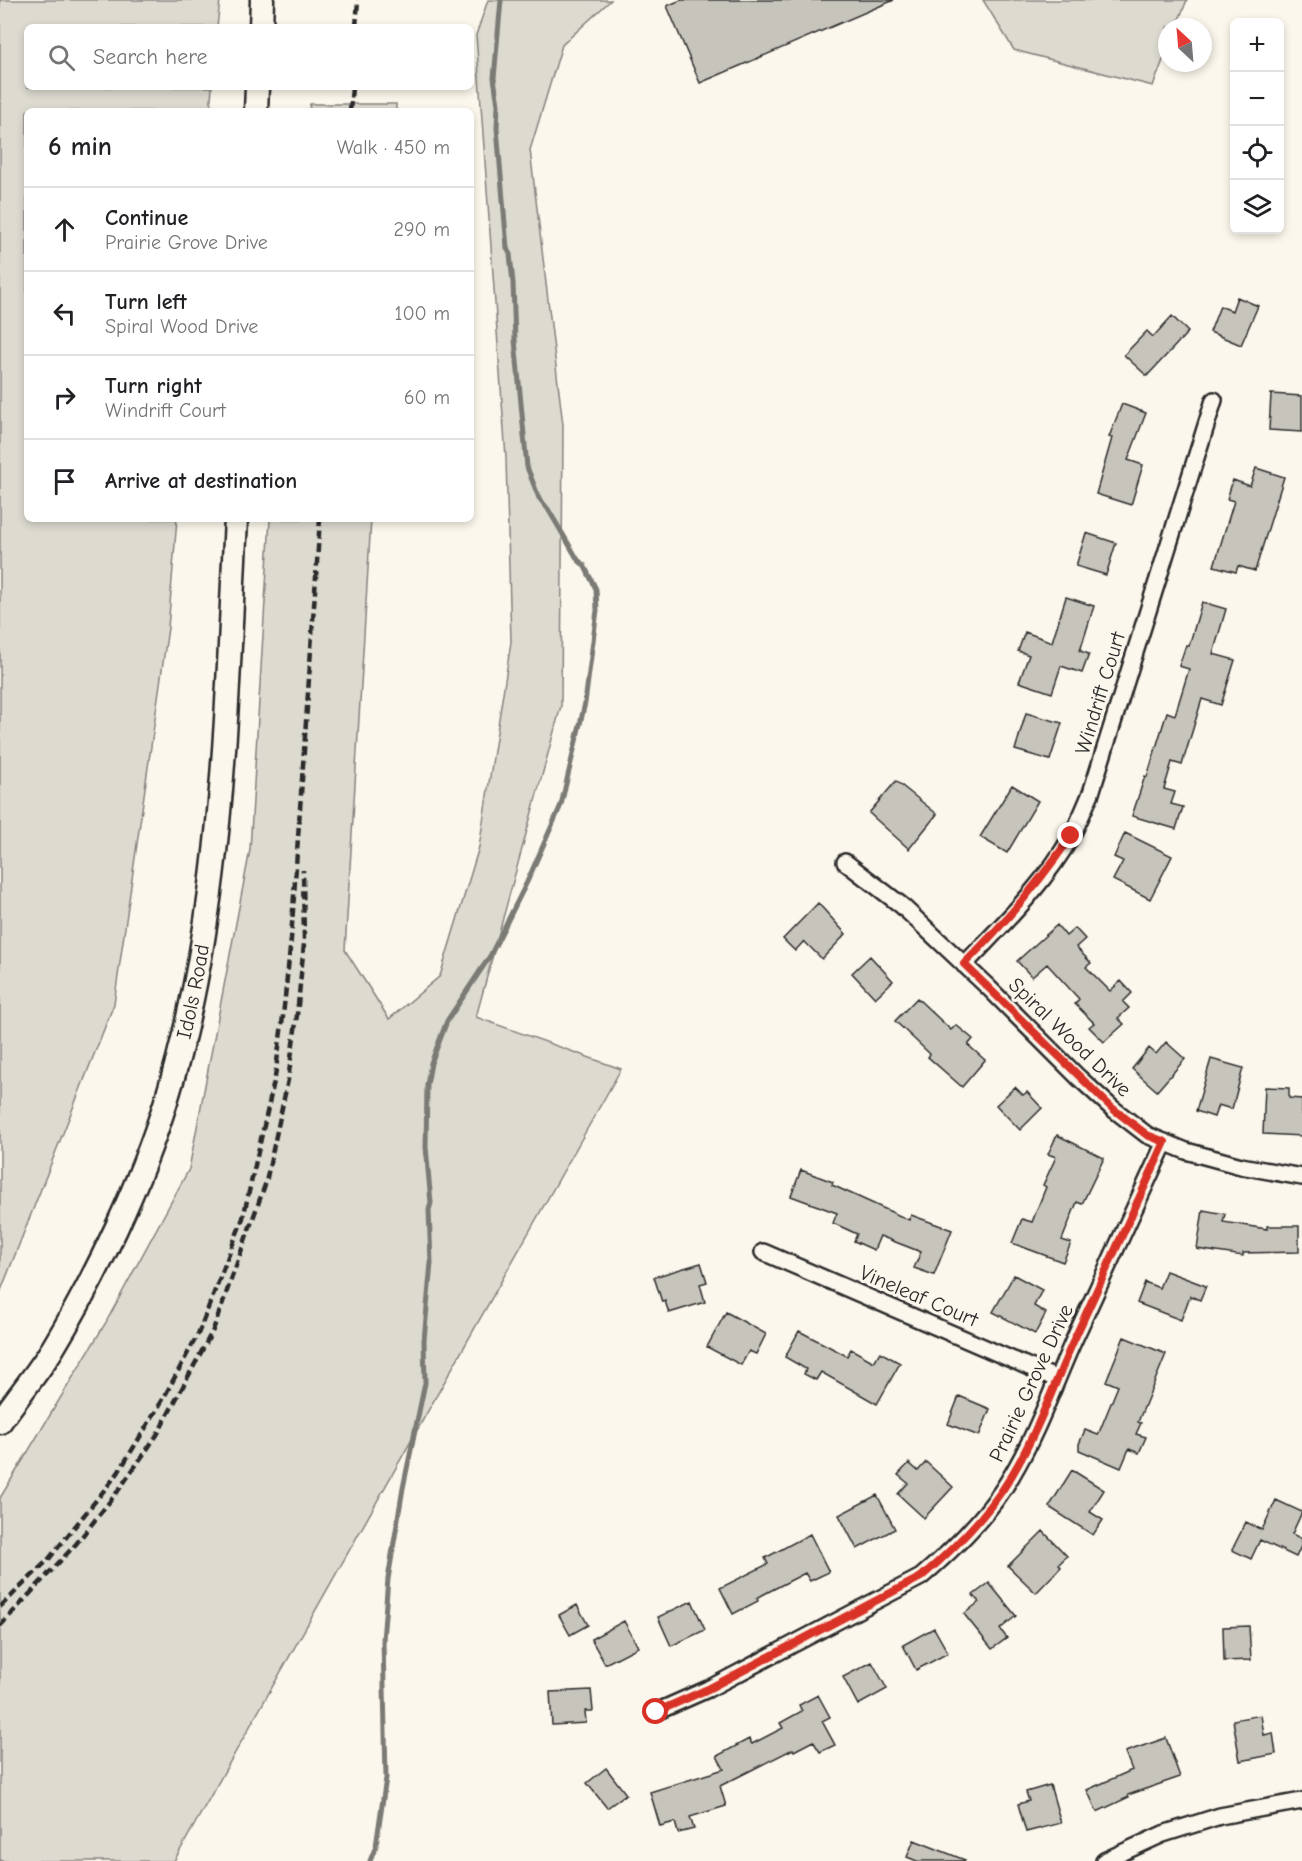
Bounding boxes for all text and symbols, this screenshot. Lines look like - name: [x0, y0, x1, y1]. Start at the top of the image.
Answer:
- north arrow: [1158, 18, 1212, 72]
- map controls: [1230, 18, 1284, 234]
- button: +: [1230, 18, 1284, 72]
- search box: [24, 24, 474, 90]
- icon: search: [45, 41, 78, 74]
- text: Search here: [93, 44, 208, 70]
- button: −: [1230, 72, 1284, 126]
- button: locate: [1230, 126, 1284, 180]
- text: 6 min: [48, 132, 112, 162]
- text: Walk · 450 m: [337, 136, 450, 159]
- button: layers: [1230, 180, 1284, 234]
- text: Continue: [105, 205, 188, 231]
- icon: ahead: [48, 213, 81, 246]
- text: 290 m: [394, 218, 450, 241]
- text: Prairie Grove Drive: [105, 231, 268, 254]
- text: Turn left: [105, 289, 187, 315]
- icon: left: [48, 297, 81, 330]
- text: 100 m: [395, 302, 450, 325]
- text: Spiral Wood Drive: [105, 315, 258, 338]
- text: Turn right: [105, 373, 202, 399]
- icon: right: [48, 381, 81, 414]
- text: 60 m: [404, 386, 450, 409]
- text: Windrift Court: [105, 399, 226, 422]
- icon: arrive: [48, 465, 81, 498]
- text: Arrive at destination: [105, 468, 297, 494]
- street label: Windrift Court: [1070, 628, 1130, 757]
- route end: [1057, 822, 1083, 848]
- street label: Idols Road: [171, 942, 214, 1041]
- street label: Spiral Wood Drive: [1004, 973, 1136, 1101]
- street label: Vineleaf Court: [856, 1260, 983, 1332]
- street label: Prairie Grove Drive: [984, 1300, 1078, 1466]
- route start: [642, 1698, 668, 1724]

